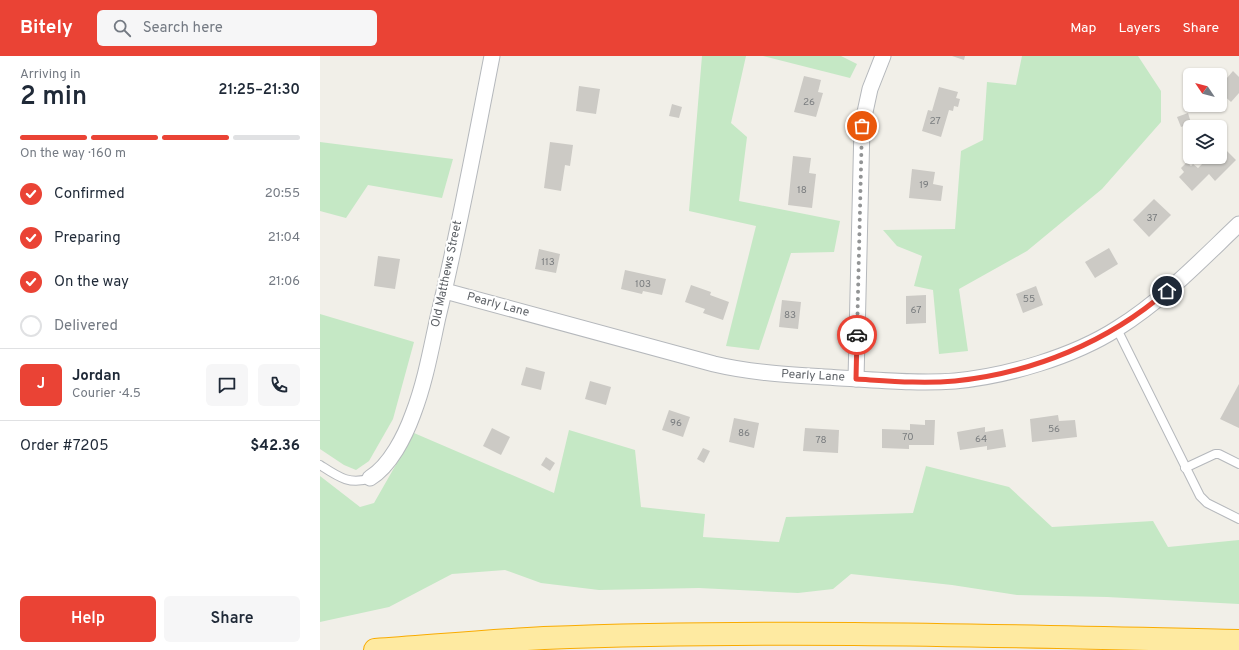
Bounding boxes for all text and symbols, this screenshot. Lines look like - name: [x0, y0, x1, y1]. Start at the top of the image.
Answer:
- search box: [97, 10, 377, 46]
- text: Bitely: [20, 16, 73, 40]
- icon: search: [111, 17, 133, 39]
- text: Search here: [143, 19, 223, 38]
- text: Map: [1070, 20, 1096, 37]
- text: Layers: [1118, 20, 1160, 37]
- text: Share: [1182, 20, 1219, 37]
- text: Arriving in: [20, 67, 81, 83]
- north arrow: [1183, 68, 1227, 112]
- map controls: [1183, 68, 1227, 164]
- text: 2 min: [20, 81, 87, 114]
- text: 21:25–21:30: [218, 81, 300, 100]
- house number: 26: [803, 96, 815, 109]
- pin: [845, 109, 879, 143]
- icon: bag: [851, 115, 873, 137]
- house number: 27: [929, 115, 941, 128]
- button: layers: [1183, 120, 1227, 164]
- text: On the way · 160 m: [20, 146, 126, 162]
- house number: 19: [919, 179, 929, 192]
- icon: check: [20, 183, 42, 205]
- house number: 18: [797, 184, 807, 197]
- text: Confirmed: [54, 185, 125, 204]
- text: 20:55: [265, 186, 300, 202]
- house number: 37: [1146, 212, 1158, 225]
- street label: Old Matthews Street: [428, 219, 466, 329]
- icon: check: [20, 227, 42, 249]
- text: Preparing: [54, 229, 121, 248]
- text: 21:04: [268, 230, 300, 246]
- house number: 113: [541, 256, 555, 269]
- icon: check: [20, 271, 42, 293]
- text: On the way: [54, 273, 129, 292]
- text: 21:06: [268, 274, 300, 290]
- pin: [1150, 274, 1184, 308]
- house number: 103: [635, 278, 651, 291]
- icon: home: [1156, 280, 1178, 302]
- street label: Pearly Lane: [465, 289, 531, 321]
- house number: 55: [1023, 293, 1035, 306]
- house number: 67: [911, 304, 922, 317]
- house number: 83: [784, 309, 796, 322]
- courier: [837, 315, 877, 355]
- text: Delivered: [54, 317, 118, 336]
- icon: car: [846, 324, 868, 346]
- button: chat: [206, 364, 248, 406]
- button: phone: [258, 364, 300, 406]
- street label: Pearly Lane: [781, 366, 845, 386]
- text: Jordan: [72, 367, 121, 386]
- text: J: [37, 375, 45, 394]
- text: Courier · 4.5: [72, 386, 141, 402]
- house number: 96: [670, 417, 682, 430]
- house number: 56: [1048, 423, 1060, 436]
- house number: 86: [738, 427, 750, 440]
- house number: 70: [902, 431, 914, 444]
- house number: 64: [975, 433, 987, 446]
- house number: 78: [815, 434, 827, 447]
- text: Order #7205: [20, 437, 108, 456]
- text: $42.36: [250, 437, 300, 456]
- button: Help: [20, 596, 156, 642]
- button: Share: [164, 596, 300, 642]

